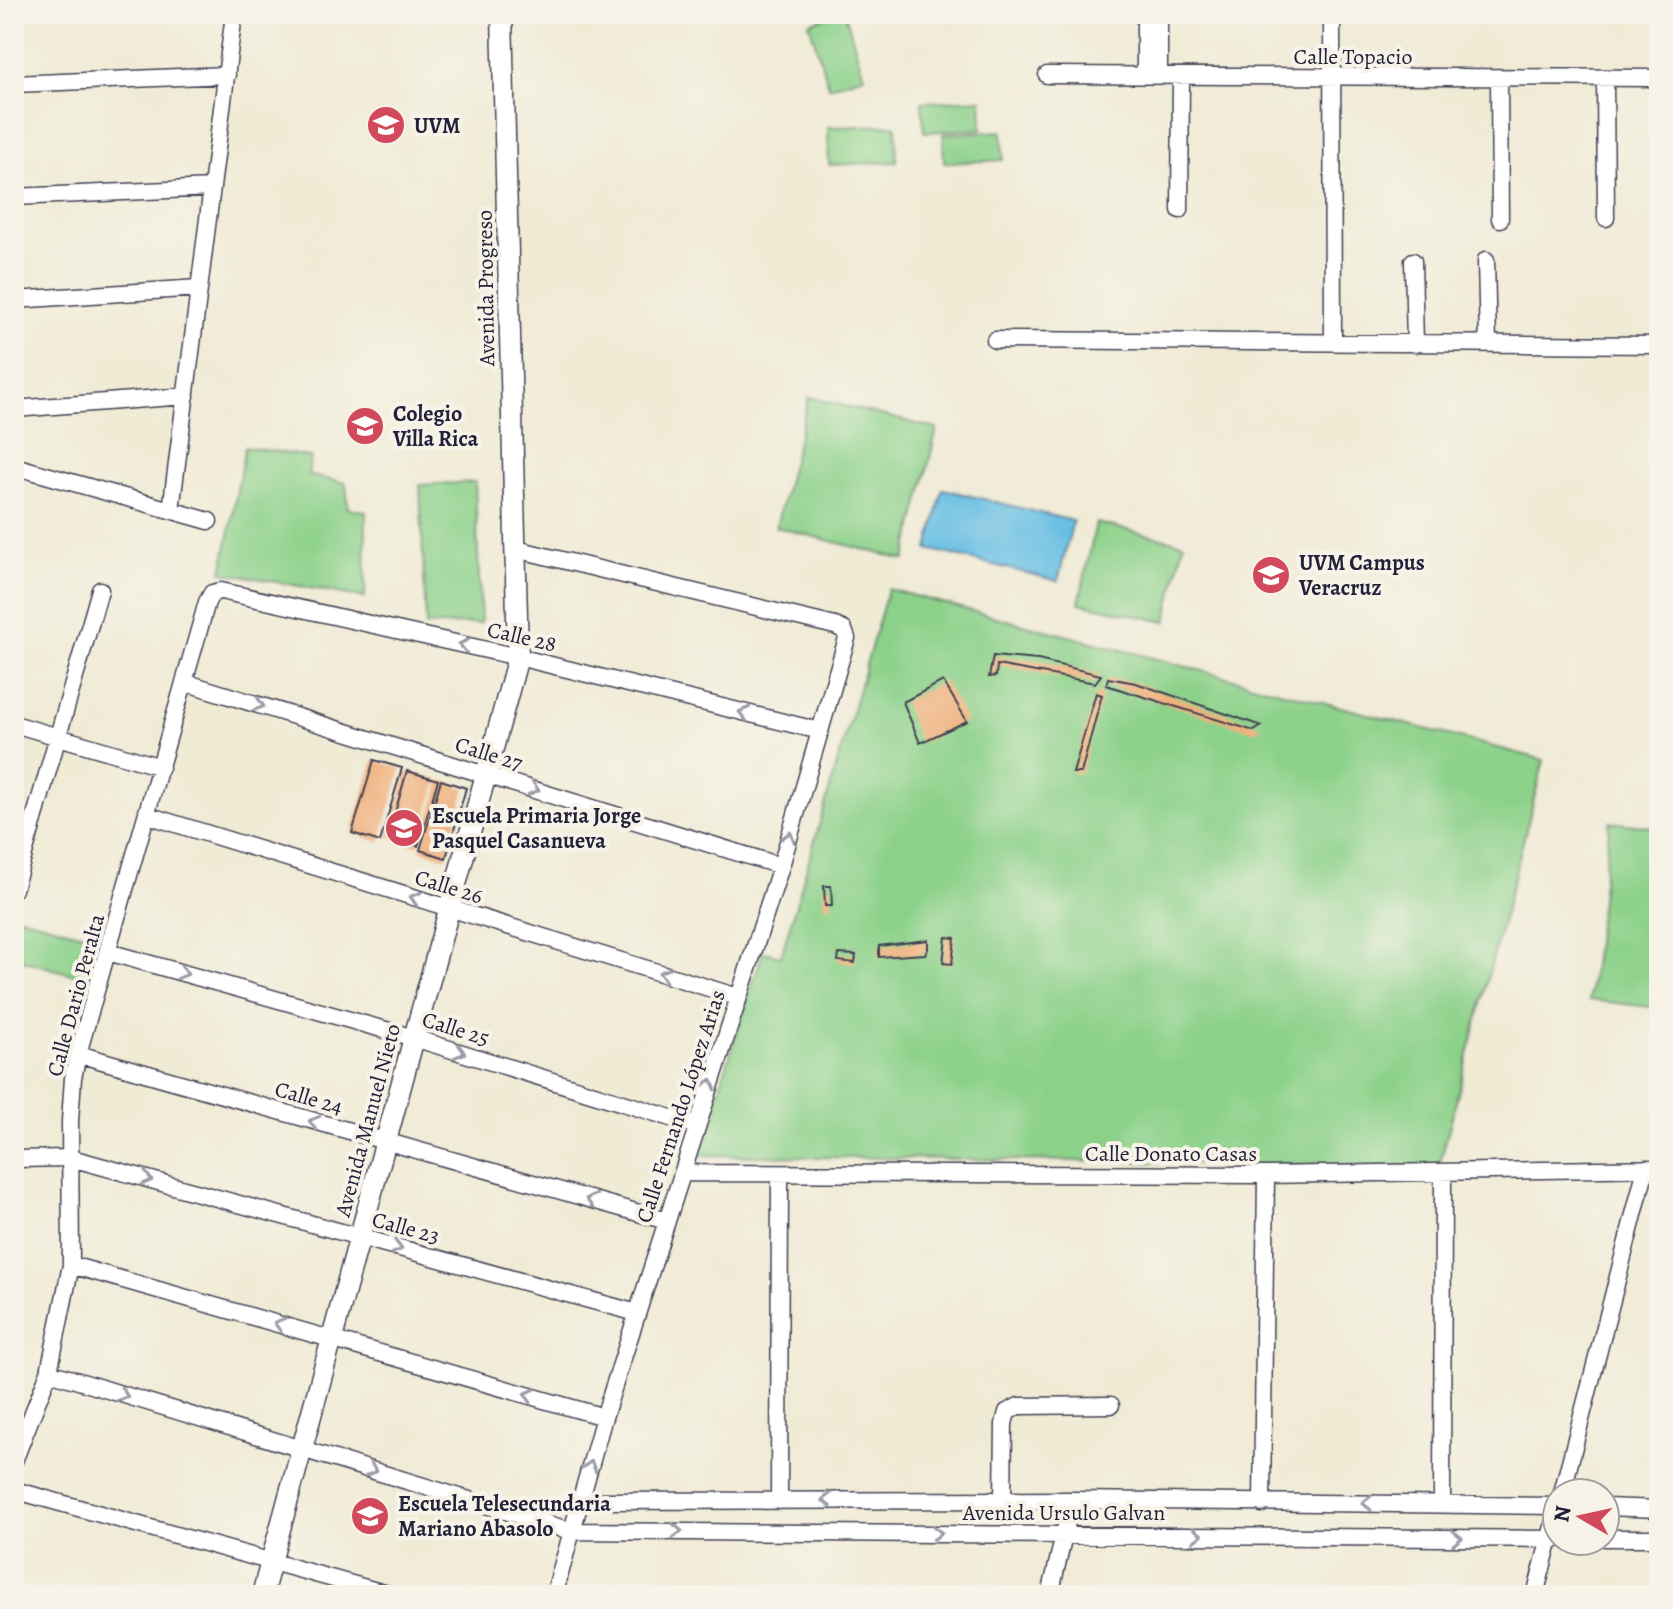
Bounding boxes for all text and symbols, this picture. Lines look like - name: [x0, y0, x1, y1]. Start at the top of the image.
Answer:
- street label: Calle Topacio: [1294, 42, 1413, 72]
- school or university icon: UVM: [365, 104, 407, 146]
- place label: UVM: [414, 111, 460, 141]
- street label: Avenida Progreso: [470, 210, 502, 367]
- place label: Colegio Villa Rica: [392, 399, 479, 454]
- school or university icon: Colegio Villa Rica: [344, 405, 386, 447]
- place label: UVM Campus Veracruz: [1298, 548, 1425, 603]
- school or university icon: UVM Campus Veracruz: [1250, 554, 1292, 596]
- street label: Calle 28: [484, 614, 559, 659]
- one-way arrow: [458, 637, 472, 654]
- one-way arrow: [252, 696, 265, 712]
- one-way arrow: [738, 705, 752, 722]
- street label: Calle 27: [451, 730, 527, 779]
- one-way arrow: [527, 780, 541, 796]
- place label: Escuela Primaria Jorge Pasquel Casanueva: [432, 801, 641, 856]
- school or university icon: Escuela Primaria Jorge Pasquel Casanueva: [383, 807, 425, 849]
- one-way arrow: [780, 830, 796, 844]
- street label: Calle 26: [411, 862, 486, 911]
- one-way arrow: [409, 892, 423, 908]
- street label: Calle Dario Peralta: [40, 910, 112, 1080]
- one-way arrow: [175, 964, 189, 980]
- one-way arrow: [657, 968, 671, 984]
- street label: Calle Fernando López Arias: [629, 986, 733, 1227]
- street label: Calle 25: [418, 1005, 493, 1053]
- street label: Avenida Manuel Nieto: [328, 1020, 408, 1221]
- one-way arrow: [452, 1043, 466, 1059]
- street label: Calle 24: [271, 1074, 346, 1122]
- one-way arrow: [701, 1078, 717, 1092]
- one-way arrow: [308, 1115, 322, 1131]
- street label: Calle Donato Casas: [1085, 1139, 1257, 1169]
- one-way arrow: [139, 1170, 153, 1186]
- one-way arrow: [585, 1193, 599, 1209]
- street label: Calle 23: [369, 1205, 443, 1251]
- one-way arrow: [390, 1238, 404, 1255]
- one-way arrow: [272, 1317, 286, 1333]
- one-way arrow: [116, 1386, 130, 1402]
- one-way arrow: [522, 1388, 536, 1405]
- one-way arrow: [580, 1459, 597, 1473]
- one-way arrow: [365, 1461, 378, 1477]
- north arrow: [1541, 1477, 1621, 1557]
- place label: Escuela Telesecundaria Mariano Abasolo: [398, 1489, 611, 1544]
- one-way arrow: [820, 1491, 833, 1509]
- one-way arrow: [1360, 1494, 1373, 1512]
- school or university icon: Escuela Telesecundaria Mariano Abasolo: [349, 1495, 391, 1537]
- street label: Avenida Ursulo Galvan: [962, 1498, 1165, 1528]
- text: N: [1546, 1504, 1578, 1524]
- one-way arrow: [671, 1522, 684, 1540]
- one-way arrow: [931, 1524, 944, 1542]
- one-way arrow: [1191, 1526, 1204, 1544]
- one-way arrow: [1451, 1529, 1464, 1546]

